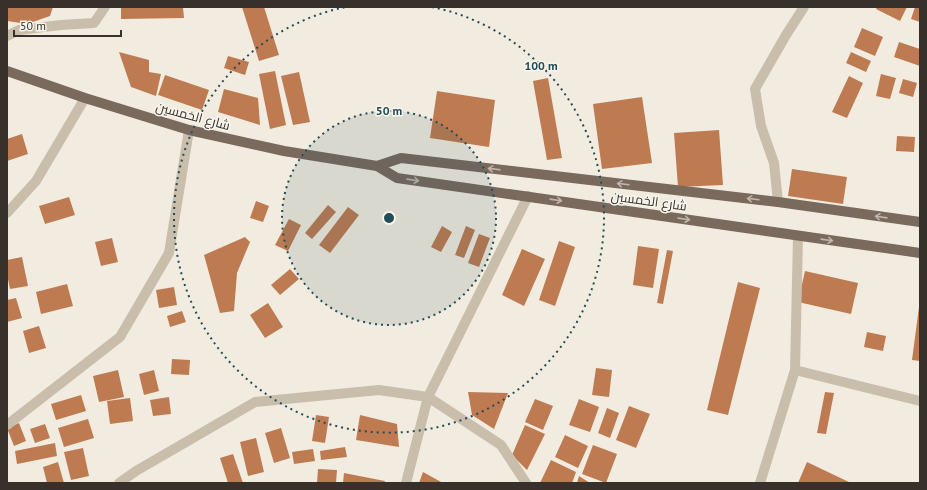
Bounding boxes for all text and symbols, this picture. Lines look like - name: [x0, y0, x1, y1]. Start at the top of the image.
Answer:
- scale bar: [14, 12, 121, 38]
- text: 50 m: [20, 18, 46, 33]
- text: 100 m: [524, 58, 558, 73]
- street label: شارع الخمسين: [154, 98, 232, 134]
- text: 50 m: [376, 103, 402, 118]
- one-way arrow: [488, 165, 501, 173]
- one-way arrow: [406, 176, 419, 184]
- one-way arrow: [617, 180, 630, 188]
- street label: شارع الخمسين: [610, 187, 688, 215]
- one-way arrow: [746, 195, 759, 203]
- one-way arrow: [549, 196, 562, 204]
- centre of rings: [382, 211, 396, 225]
- one-way arrow: [875, 213, 888, 221]
- one-way arrow: [677, 215, 690, 223]
- one-way arrow: [820, 236, 833, 244]

